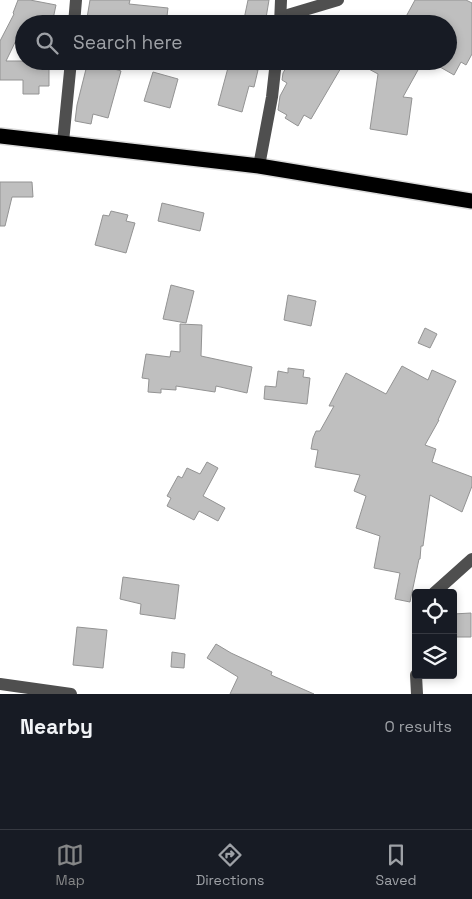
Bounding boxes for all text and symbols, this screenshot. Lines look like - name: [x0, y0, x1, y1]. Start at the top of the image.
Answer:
- search box: [15, 15, 457, 70]
- icon: search: [33, 29, 61, 57]
- text: Search here: [73, 30, 183, 55]
- map controls: [412, 589, 457, 679]
- button: locate: [412, 589, 457, 634]
- button: layers: [412, 634, 457, 679]
- text: Nearby: [20, 713, 93, 740]
- text: 0 results: [384, 716, 452, 737]
- tab: Map: [56, 841, 85, 889]
- tab: Directions: [196, 841, 264, 889]
- tab: Saved: [376, 841, 416, 889]

